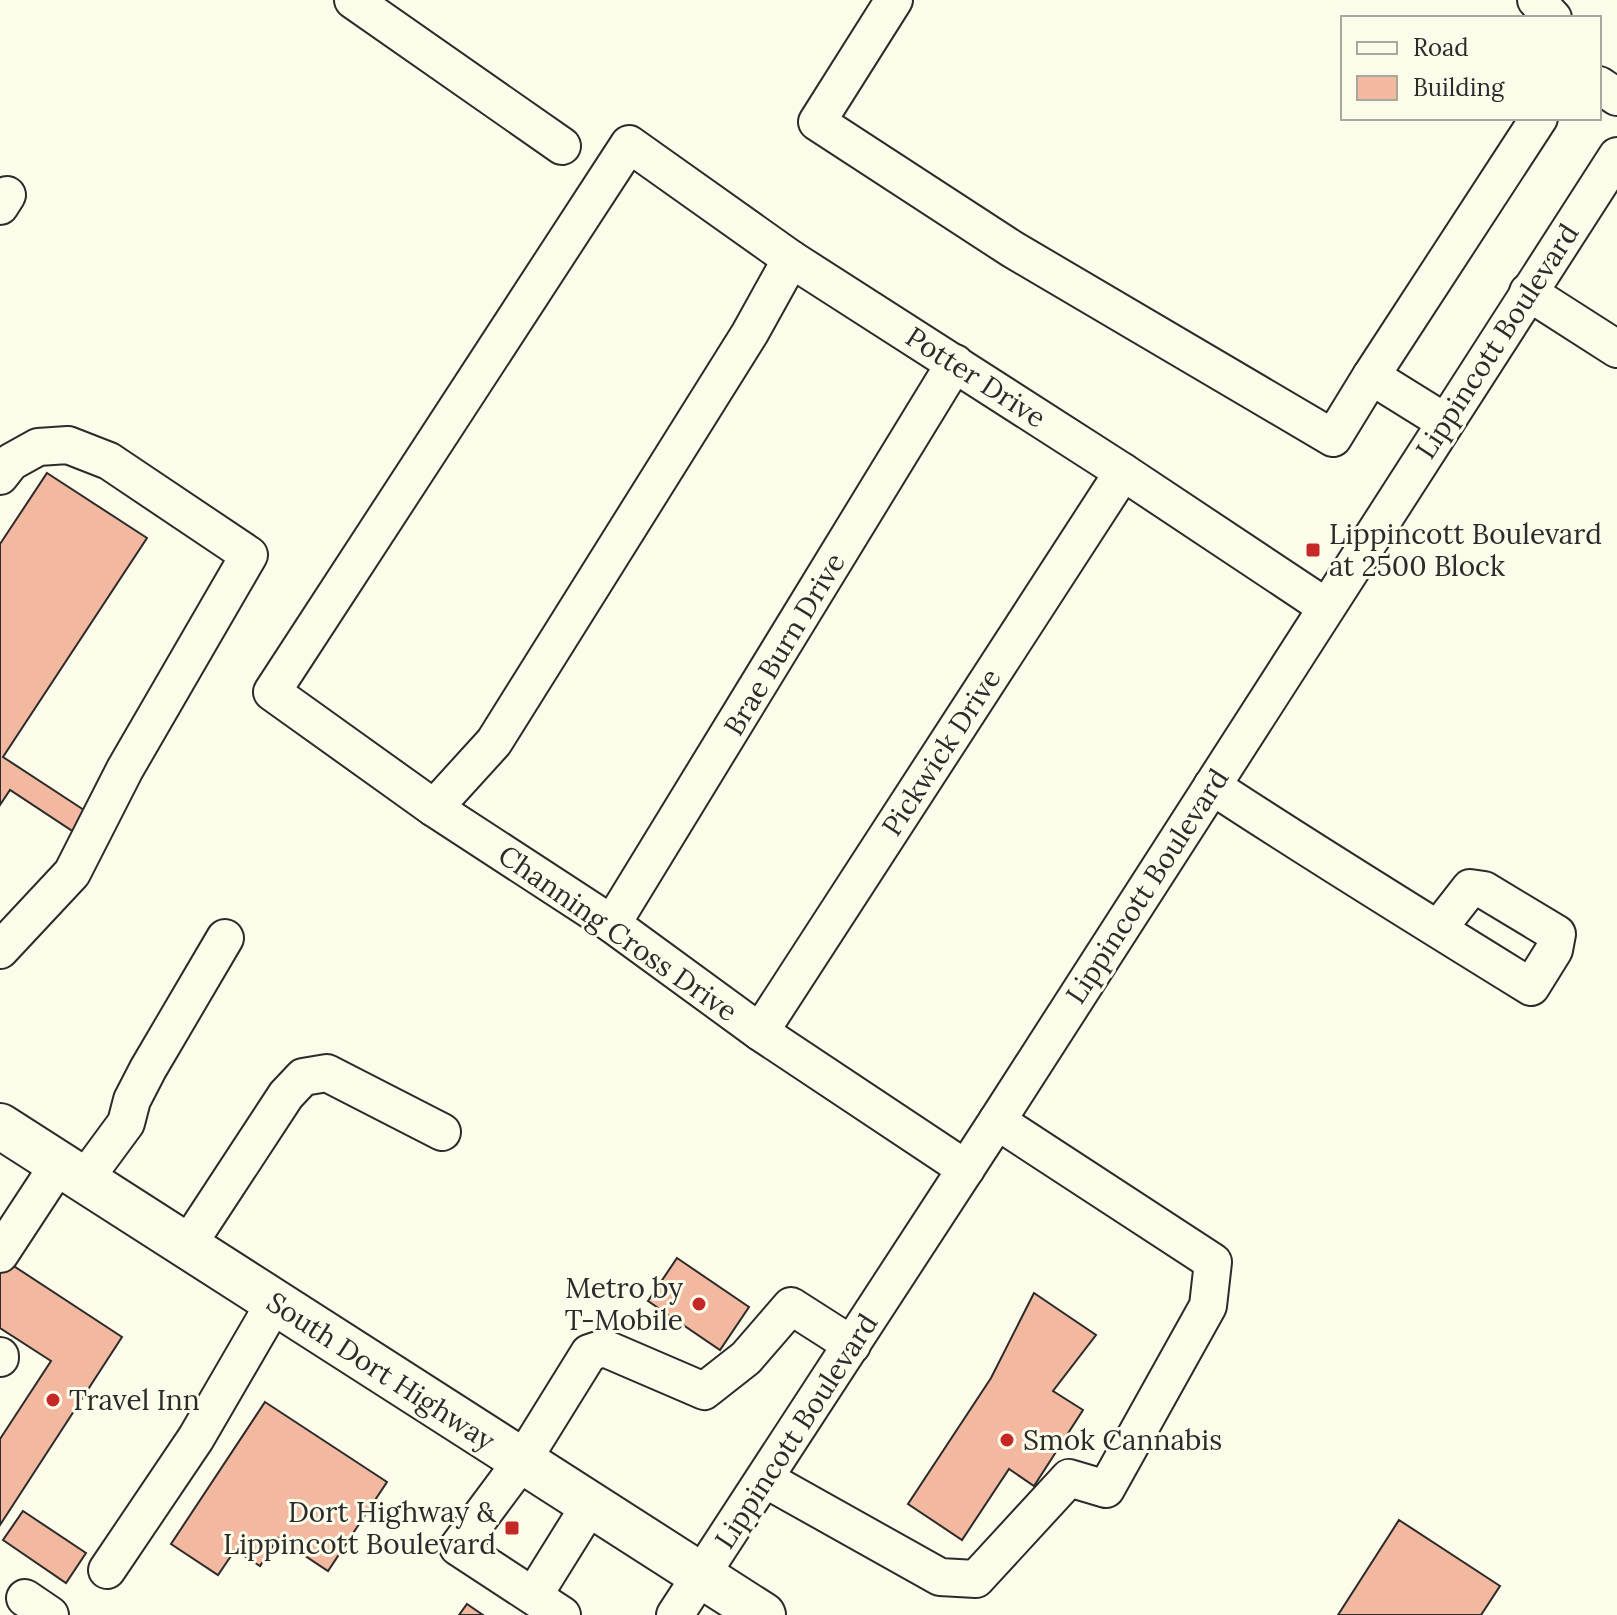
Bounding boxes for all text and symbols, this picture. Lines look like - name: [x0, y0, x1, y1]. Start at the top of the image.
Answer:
- legend: [1341, 16, 1601, 120]
- text: Road: [1413, 32, 1469, 63]
- text: Building: [1413, 72, 1505, 103]
- street label: Lippincott Boulevard: [1408, 217, 1586, 465]
- street label: Potter Drive: [899, 318, 1053, 436]
- place label: Lippincott Boulevard at 2500 Block: [1329, 516, 1602, 584]
- marker: Lippincott Boulevard at 2500 Block: [1304, 541, 1322, 559]
- street label: Brae Burn Drive: [715, 546, 853, 742]
- street label: Pickwick Drive: [874, 662, 1008, 842]
- street label: Lippincott Boulevard: [1058, 762, 1236, 1010]
- street label: Channing Cross Drive: [491, 837, 745, 1029]
- place label: Metro by T-Mobile: [565, 1270, 683, 1338]
- street label: South Dort Highway: [260, 1284, 502, 1458]
- marker: Metro by T-Mobile: [690, 1295, 708, 1313]
- street label: Lippincott Boulevard: [707, 1307, 885, 1555]
- place label: Travel Inn: [69, 1382, 200, 1418]
- marker: Travel Inn: [44, 1391, 62, 1409]
- place label: Smok Cannabis: [1023, 1422, 1222, 1458]
- marker: Smok Cannabis: [998, 1431, 1016, 1449]
- place label: Dort Highway & Lippincott Boulevard: [223, 1494, 497, 1562]
- marker: Dort Highway & Lippincott Boulevard: [503, 1519, 521, 1537]

